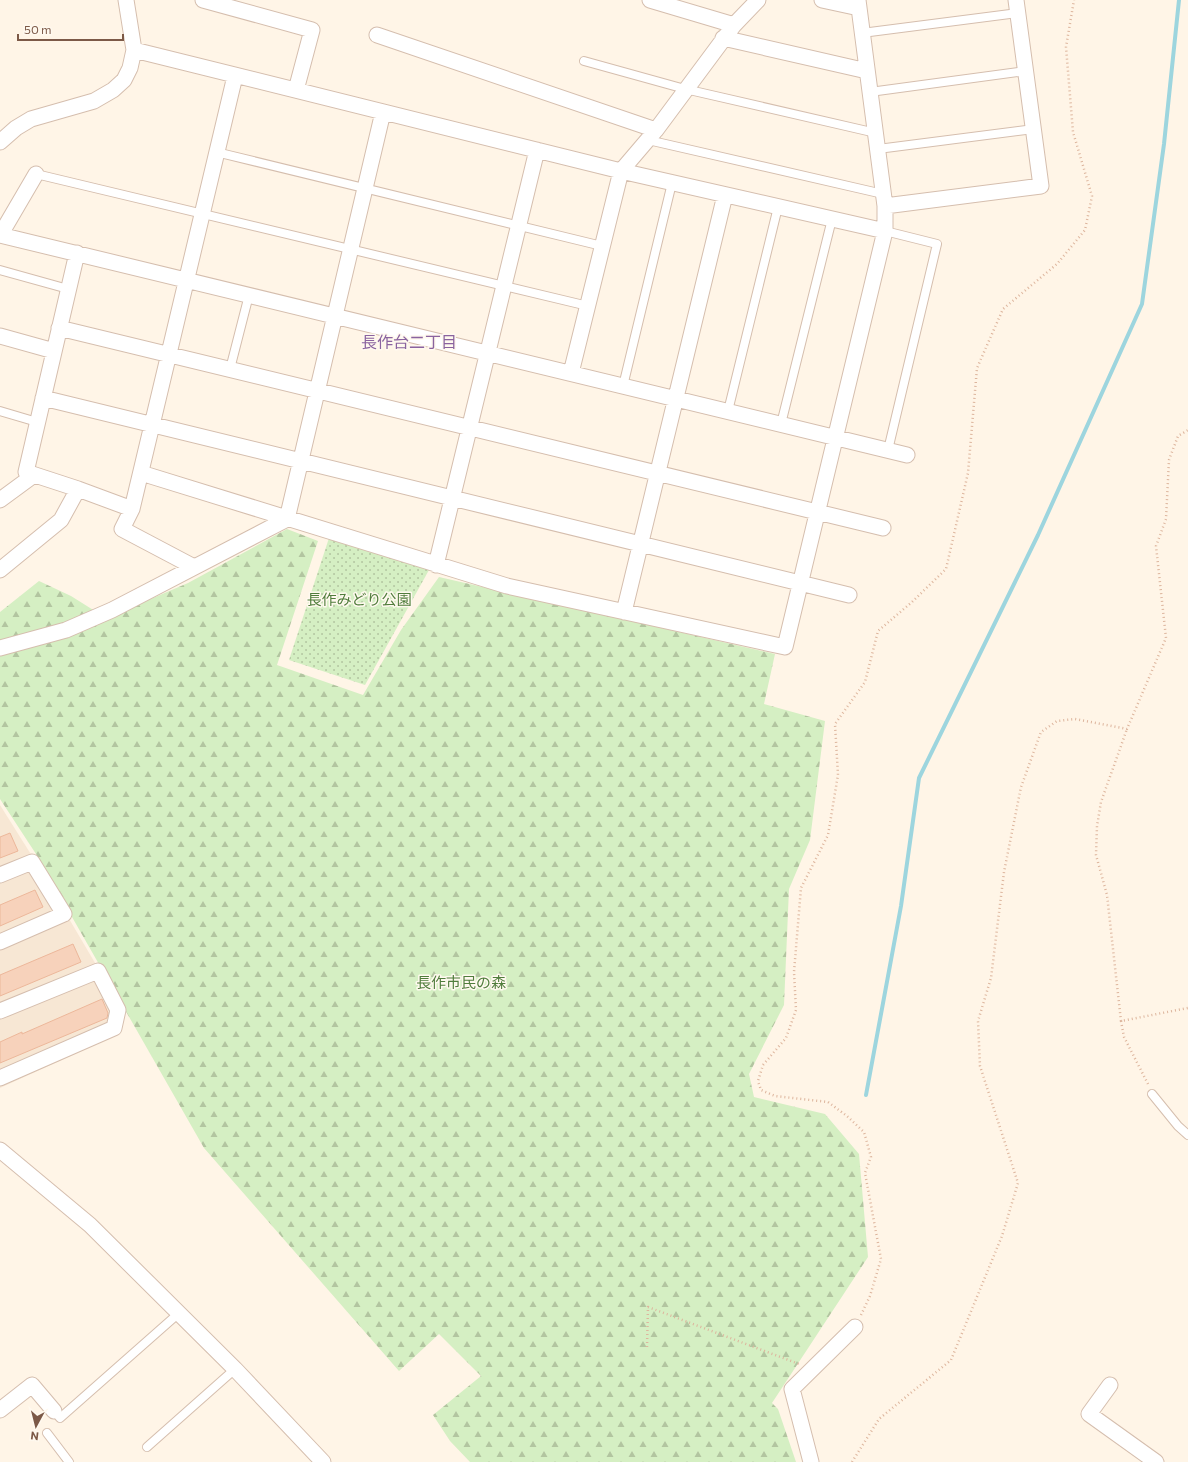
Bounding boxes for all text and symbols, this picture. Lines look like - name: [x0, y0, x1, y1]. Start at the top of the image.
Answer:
- scale bar: [18, 16, 123, 42]
- text: 50 m: [24, 22, 52, 36]
- district label: 長作台二丁目: [361, 332, 457, 351]
- park label: 長作みどり公園: [306, 590, 412, 608]
- park label: 長作市民の森: [416, 973, 506, 991]
- north arrow: [16, 1406, 56, 1446]
- text: N: [30, 1429, 40, 1443]

